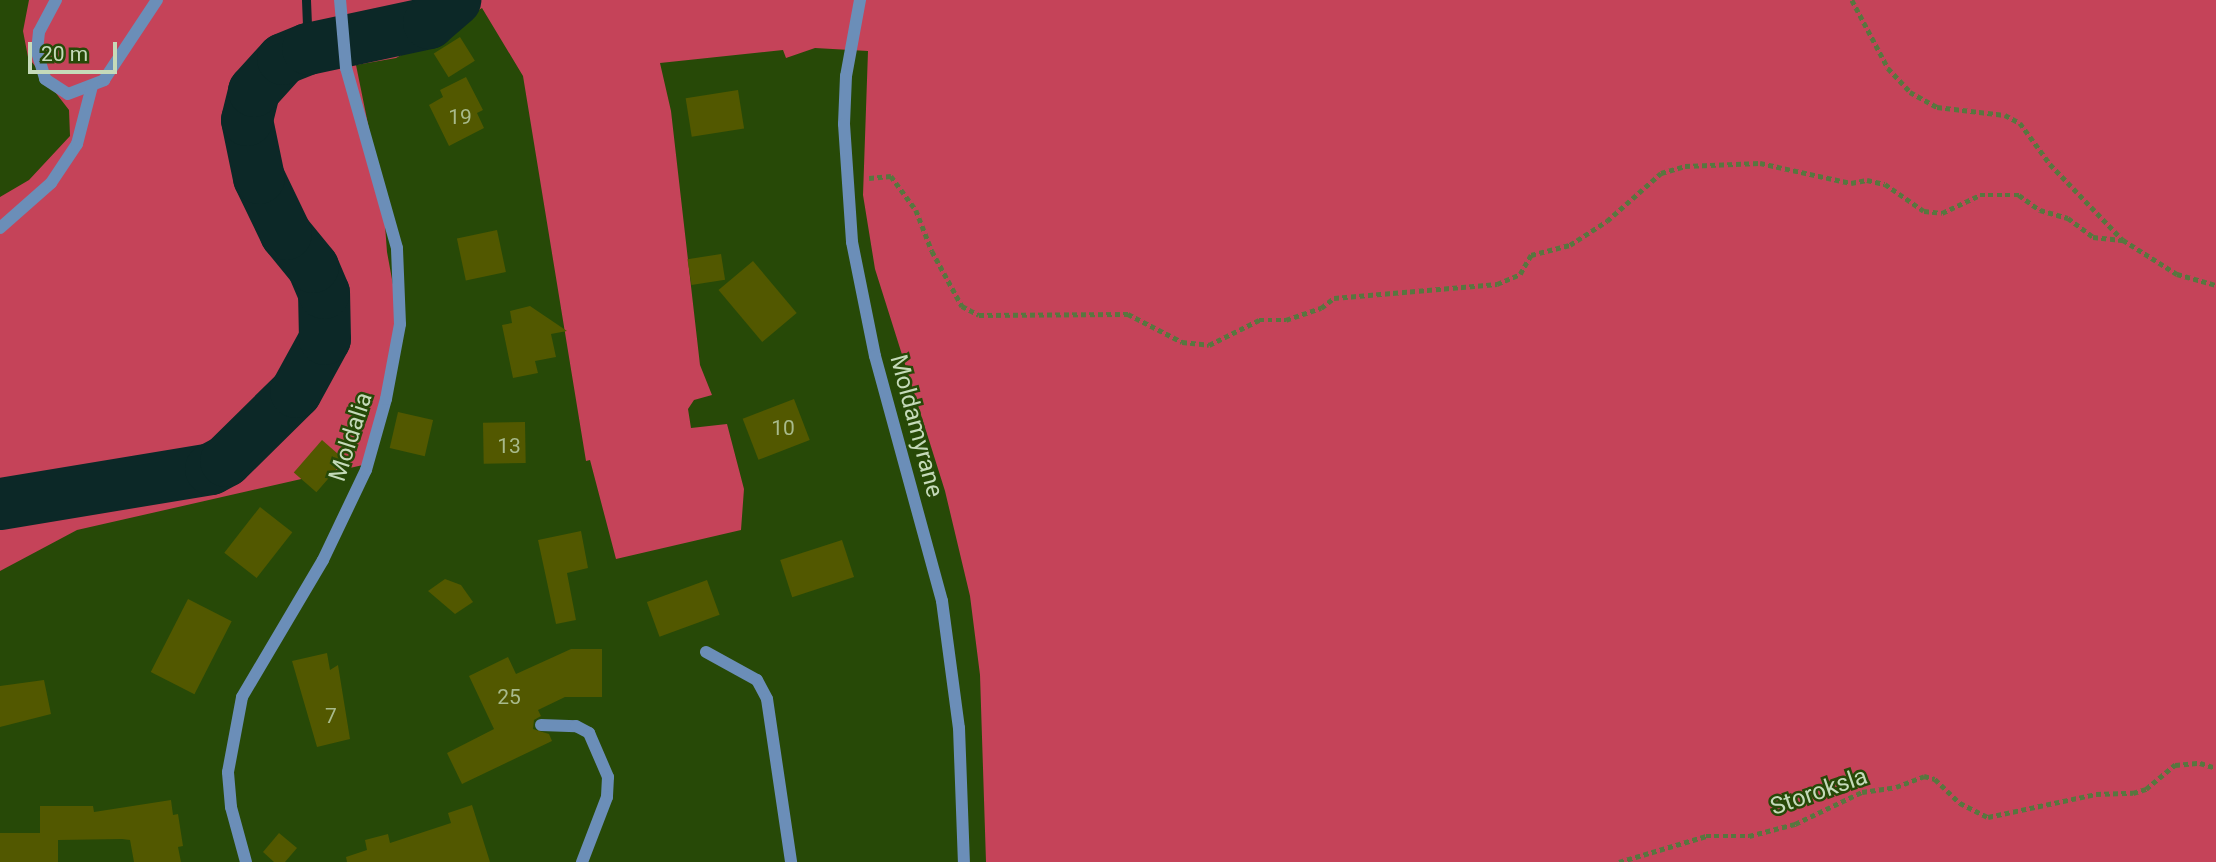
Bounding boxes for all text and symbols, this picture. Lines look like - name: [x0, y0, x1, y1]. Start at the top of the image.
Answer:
- scale bar: [32, 28, 121, 72]
- text: 20 m: [41, 42, 88, 66]
- house number: 19: [448, 104, 472, 130]
- street label: Moldamyrane: [883, 352, 949, 500]
- street label: Moldalia: [323, 389, 379, 485]
- house number: 10: [771, 415, 795, 441]
- house number: 13: [497, 433, 521, 459]
- house number: 25: [497, 684, 521, 710]
- house number: 7: [325, 703, 337, 729]
- street label: Storoksla: [1767, 762, 1871, 822]

